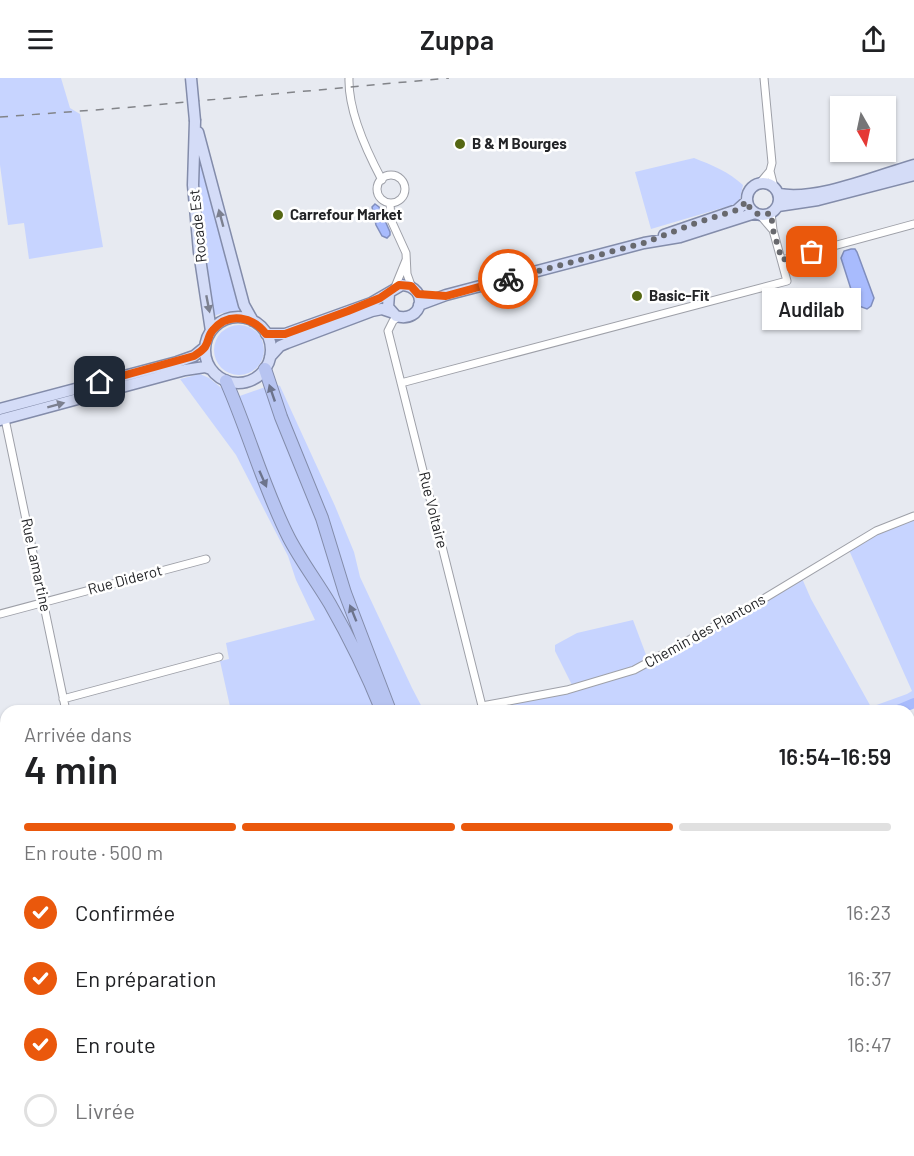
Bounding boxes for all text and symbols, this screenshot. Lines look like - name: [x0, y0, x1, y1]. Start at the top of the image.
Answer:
- icon: menu: [24, 23, 57, 56]
- text: Zuppa: [420, 23, 494, 55]
- icon: share: [857, 23, 890, 56]
- north arrow: [830, 96, 896, 162]
- map controls: [830, 96, 896, 162]
- place label: B & M Bourges: [472, 134, 567, 152]
- marker: B & M Bourges: [453, 137, 467, 151]
- street label: Rocade Est: [184, 189, 210, 264]
- place label: Carrefour Market: [290, 205, 403, 223]
- marker: Carrefour Market: [271, 208, 285, 222]
- one-way arrow: [215, 209, 225, 227]
- pin: [786, 226, 837, 277]
- icon: bag: [795, 235, 828, 268]
- courier: [478, 249, 538, 309]
- icon: bike: [492, 263, 525, 296]
- place label: Basic-Fit: [649, 286, 710, 304]
- callout: Audilab: [762, 288, 862, 330]
- marker: Basic-Fit: [630, 289, 644, 303]
- one-way arrow: [204, 295, 213, 314]
- text: Audilab: [778, 297, 845, 321]
- pin: [74, 356, 125, 407]
- icon: home: [83, 365, 116, 398]
- one-way arrow: [267, 384, 277, 402]
- one-way arrow: [47, 399, 66, 409]
- one-way arrow: [259, 470, 268, 488]
- street label: Rue Voltaire: [416, 470, 452, 550]
- street label: Rue Lamartine: [18, 516, 56, 613]
- street label: Rue Diderot: [85, 560, 164, 598]
- street label: Chemin des Plantons: [641, 589, 768, 671]
- one-way arrow: [348, 604, 357, 622]
- text: Arrivée dans: [24, 722, 132, 746]
- text: 16:54–16:59: [779, 743, 891, 769]
- text: 4 min: [24, 745, 118, 792]
- text: En route · 500 m: [24, 840, 163, 864]
- icon: check: [24, 896, 57, 929]
- text: Confirmée: [75, 899, 175, 925]
- text: 16:23: [846, 900, 891, 924]
- icon: check: [24, 962, 57, 995]
- text: En préparation: [75, 965, 216, 991]
- text: 16:37: [847, 966, 891, 990]
- icon: check: [24, 1028, 57, 1061]
- text: En route: [75, 1031, 156, 1057]
- text: 16:47: [847, 1032, 891, 1056]
- text: Livrée: [75, 1097, 135, 1123]

